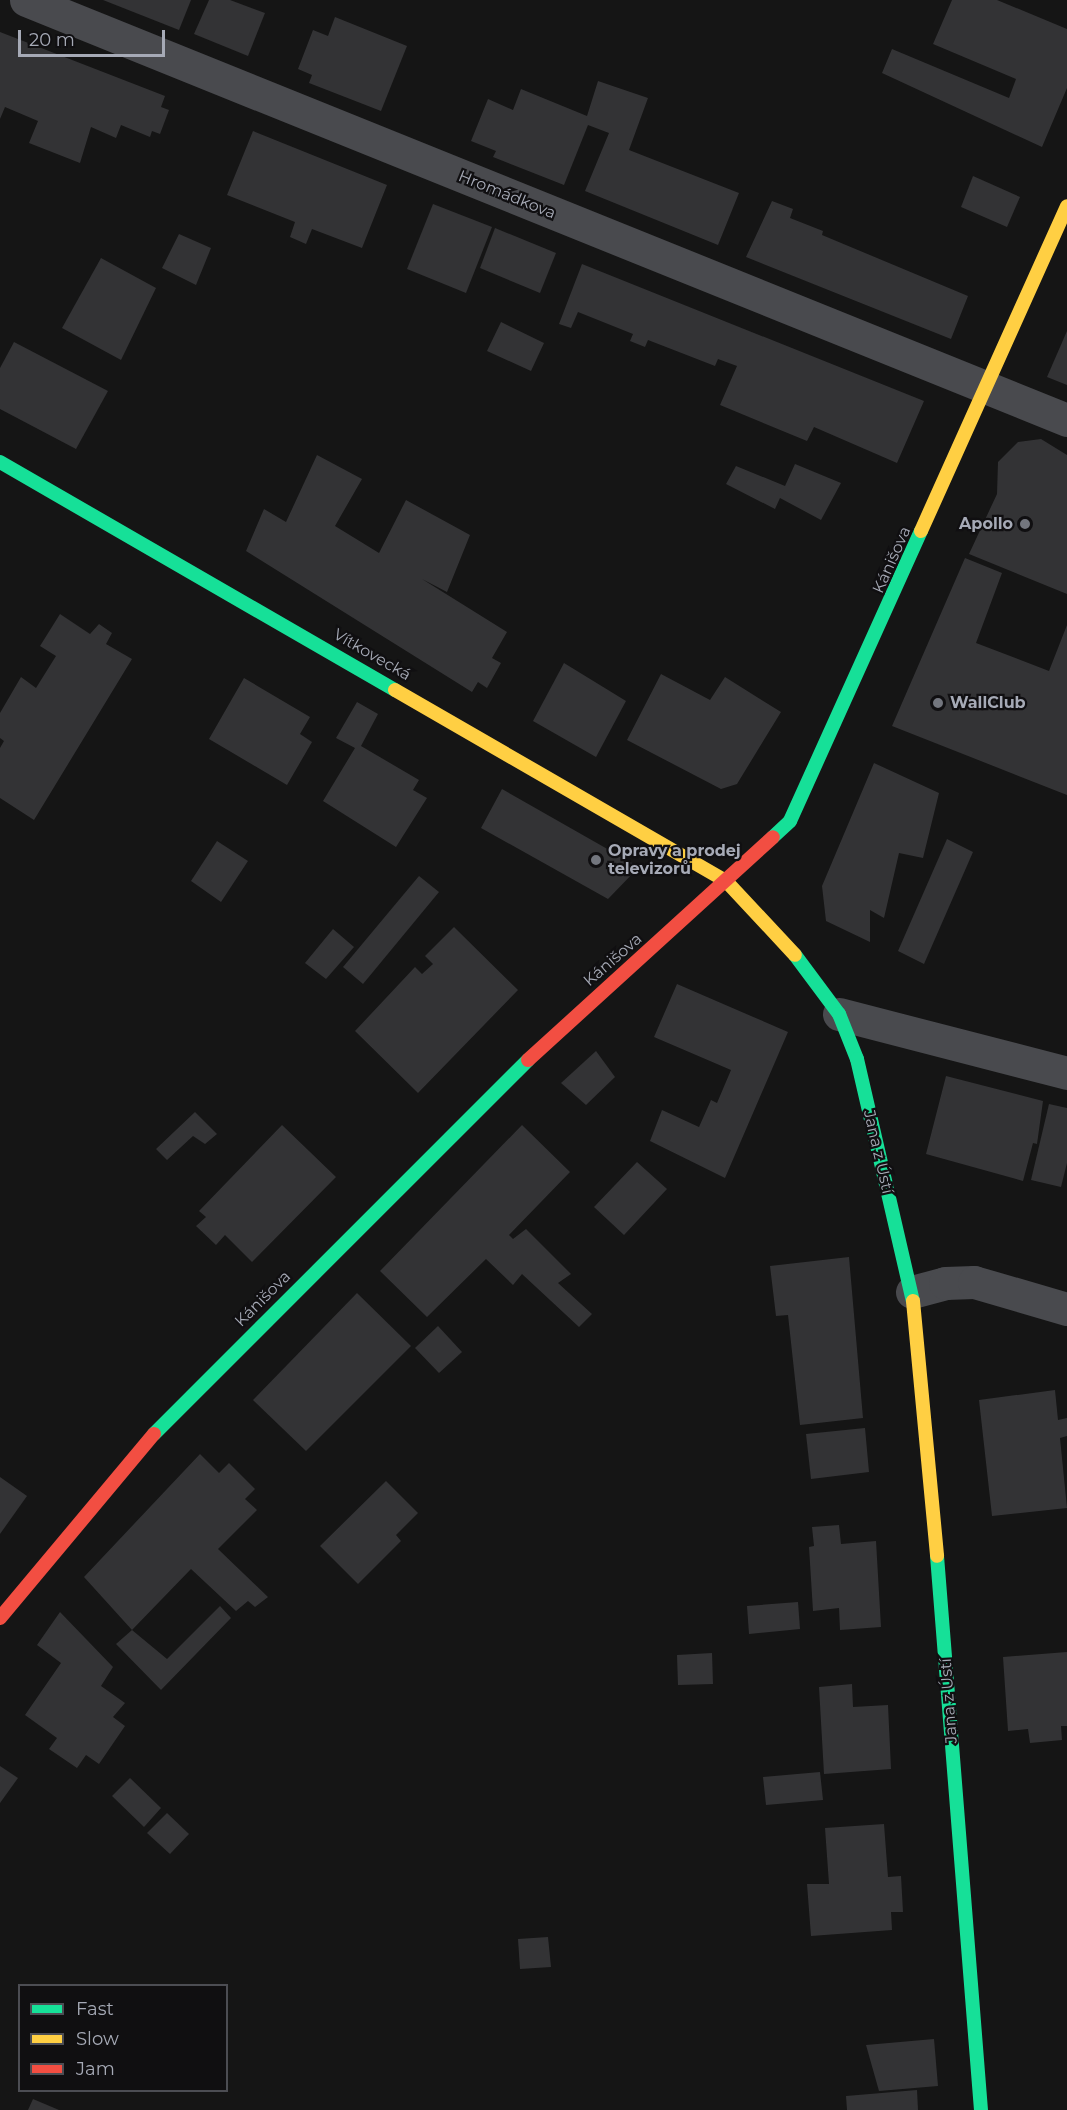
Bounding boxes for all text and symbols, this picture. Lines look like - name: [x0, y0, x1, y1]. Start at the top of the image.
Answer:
- scale bar: [21, 18, 168, 56]
- text: 20 m: [29, 29, 75, 51]
- street label: Hromádkova: [455, 167, 559, 223]
- place label: Apollo: [959, 514, 1013, 534]
- marker: Apollo: [1018, 517, 1032, 531]
- street label: Kánišova: [869, 524, 915, 596]
- street label: Vítkovecká: [330, 625, 414, 685]
- place label: WallClub: [950, 693, 1026, 713]
- marker: WallClub: [931, 696, 945, 710]
- place label: Opravy a prodej televizorů: [608, 841, 741, 879]
- marker: Opravy a prodej televizorů: [589, 853, 603, 867]
- street label: Kánišova: [580, 929, 646, 991]
- street label: Jana z Ústí: [859, 1108, 897, 1196]
- street label: Kánišova: [231, 1267, 295, 1331]
- street label: Jana z Ústí: [936, 1658, 962, 1744]
- legend: [18, 1984, 228, 2092]
- text: Fast: [76, 1998, 114, 2020]
- text: Slow: [76, 2028, 119, 2050]
- text: Jam: [76, 2058, 115, 2080]

